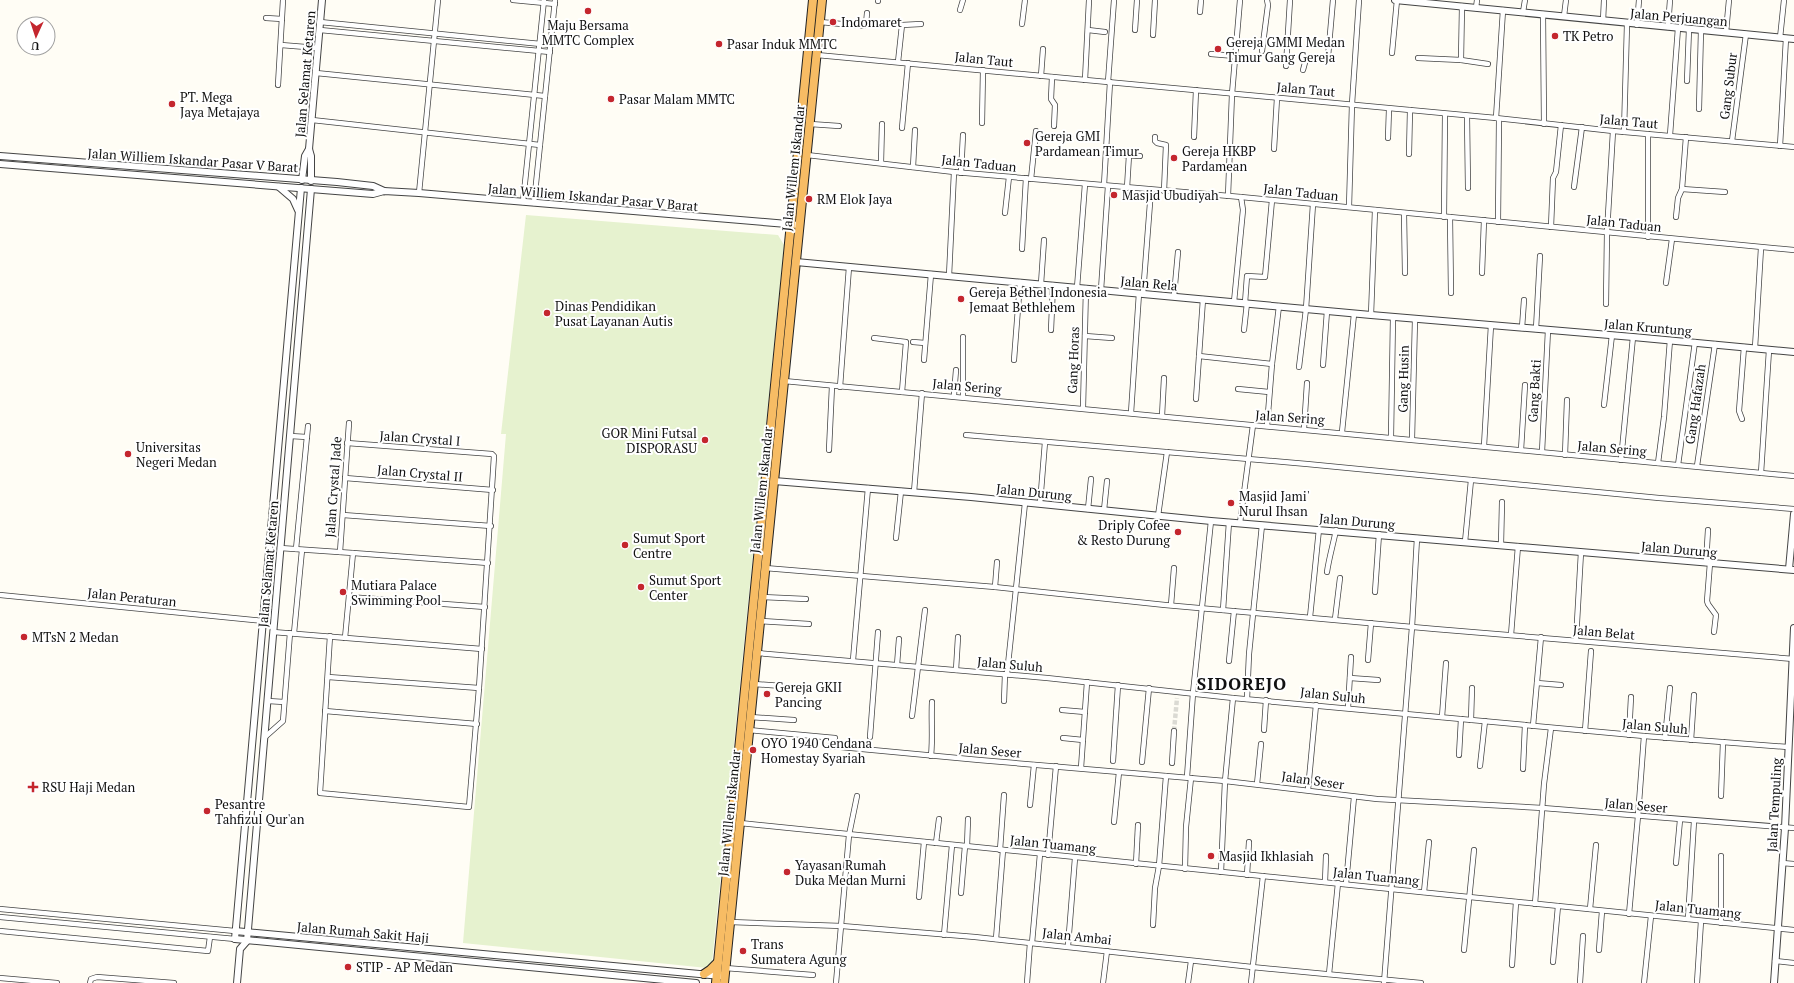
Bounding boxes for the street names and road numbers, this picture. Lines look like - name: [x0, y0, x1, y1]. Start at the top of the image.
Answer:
- street label: Jalan Perjuangan: [1629, 4, 1729, 30]
- street label: Jalan Selamat Ketaren: [290, 10, 320, 138]
- street label: Jalan Taut: [954, 47, 1014, 71]
- street label: Gang Subur: [1715, 52, 1741, 120]
- street label: Jalan Taut: [1276, 77, 1336, 101]
- street label: Jalan Willem Iskandar: [777, 104, 809, 232]
- street label: Jalan Taut: [1599, 109, 1659, 133]
- street label: Jalan Williem Iskandar Pasar V Barat: [87, 144, 299, 176]
- street label: Jalan Taduan: [940, 150, 1018, 176]
- street label: Jalan Williem Iskandar Pasar V Barat: [487, 179, 699, 215]
- street label: Jalan Taduan: [1262, 179, 1340, 205]
- street label: Jalan Taduan: [1585, 210, 1663, 236]
- street label: Jalan Rela: [1120, 272, 1179, 295]
- street label: Jalan Kruntung: [1603, 314, 1693, 340]
- street label: Gang Horas: [1063, 326, 1083, 394]
- street label: Gang Husin: [1393, 345, 1413, 413]
- street label: Gang Bakti: [1523, 359, 1545, 423]
- street label: Gang Hafazah: [1680, 362, 1710, 445]
- street label: Jalan Sering: [932, 374, 1002, 398]
- street label: Jalan Sering: [1255, 406, 1325, 428]
- street label: Jalan Crystal I: [379, 426, 461, 450]
- street label: Jalan Willem Iskandar: [745, 426, 777, 554]
- street label: Jalan Crystal Jade: [320, 436, 346, 538]
- street label: Jalan Sering: [1577, 436, 1647, 460]
- street label: Jalan Crystal II: [377, 460, 463, 486]
- street label: Jalan Durung: [995, 479, 1073, 505]
- street label: Jalan Selamat Ketaren: [253, 500, 283, 628]
- street label: Jalan Durung: [1318, 509, 1396, 533]
- street label: Jalan Durung: [1640, 537, 1718, 561]
- street label: Jalan Peraturan: [87, 583, 178, 611]
- street label: Jalan Belat: [1572, 620, 1636, 644]
- street label: Jalan Suluh: [976, 652, 1044, 676]
- street label: Jalan Suluh: [1299, 683, 1367, 707]
- street label: Jalan Suluh: [1621, 714, 1689, 738]
- street label: Jalan Seser: [958, 738, 1022, 762]
- street label: Jalan Willem Iskandar: [713, 749, 745, 877]
- street label: Jalan Tempuling: [1763, 757, 1785, 853]
- street label: Jalan Seser: [1281, 767, 1345, 793]
- street label: Jalan Seser: [1604, 793, 1668, 817]
- street label: Jalan Tuamang: [1009, 831, 1097, 857]
- street label: Jalan Tuamang: [1332, 863, 1420, 889]
- street label: Jalan Tuamang: [1654, 896, 1742, 922]
- street label: Jalan Rumah Sakit Haji: [296, 917, 430, 947]
- street label: Jalan Ambai: [1041, 923, 1113, 949]

